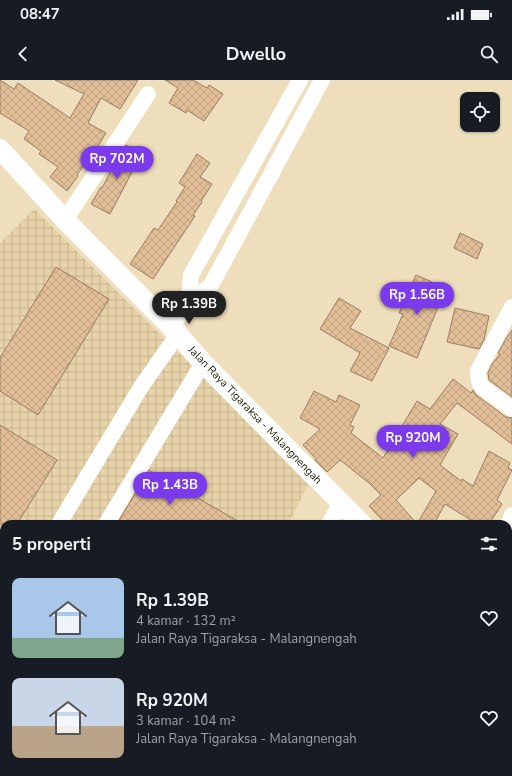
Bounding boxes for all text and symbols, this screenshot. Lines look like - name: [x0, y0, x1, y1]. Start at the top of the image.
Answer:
- text: 08:47: [20, 4, 60, 24]
- text: Dwello: [226, 42, 286, 66]
- icon: back: [12, 43, 34, 65]
- icon: search: [478, 43, 500, 65]
- map controls: [460, 92, 500, 132]
- button: locate: [460, 92, 500, 132]
- pin: Rp 702M: [80, 146, 154, 180]
- text: Rp 702M: [90, 150, 144, 168]
- pin: Rp 1.56B: [376, 282, 458, 316]
- text: Rp 1.56B: [389, 286, 445, 304]
- pin: Rp 1.39B: [148, 291, 230, 325]
- text: Rp 1.39B: [161, 295, 217, 313]
- street label: Jalan Raya Tigaraksa - Malangnengah: [184, 342, 325, 487]
- pin: Rp 920M: [376, 425, 450, 459]
- text: Rp 920M: [386, 429, 440, 447]
- pin: Rp 1.43B: [129, 472, 211, 506]
- text: Rp 1.43B: [142, 476, 198, 494]
- text: 5 properti: [12, 533, 91, 556]
- icon: filters: [478, 533, 500, 555]
- text: Rp 1.39B: [136, 589, 209, 612]
- icon: home: [44, 594, 92, 642]
- icon: heart: [478, 607, 500, 629]
- text: 4 kamar · 132 m²: [136, 612, 236, 630]
- text: Jalan Raya Tigaraksa - Malangnengah: [136, 630, 357, 648]
- text: Rp 920M: [136, 689, 208, 712]
- icon: home: [44, 694, 92, 742]
- icon: heart: [478, 707, 500, 729]
- text: 3 kamar · 104 m²: [136, 712, 236, 730]
- text: Jalan Raya Tigaraksa - Malangnengah: [136, 730, 357, 748]

